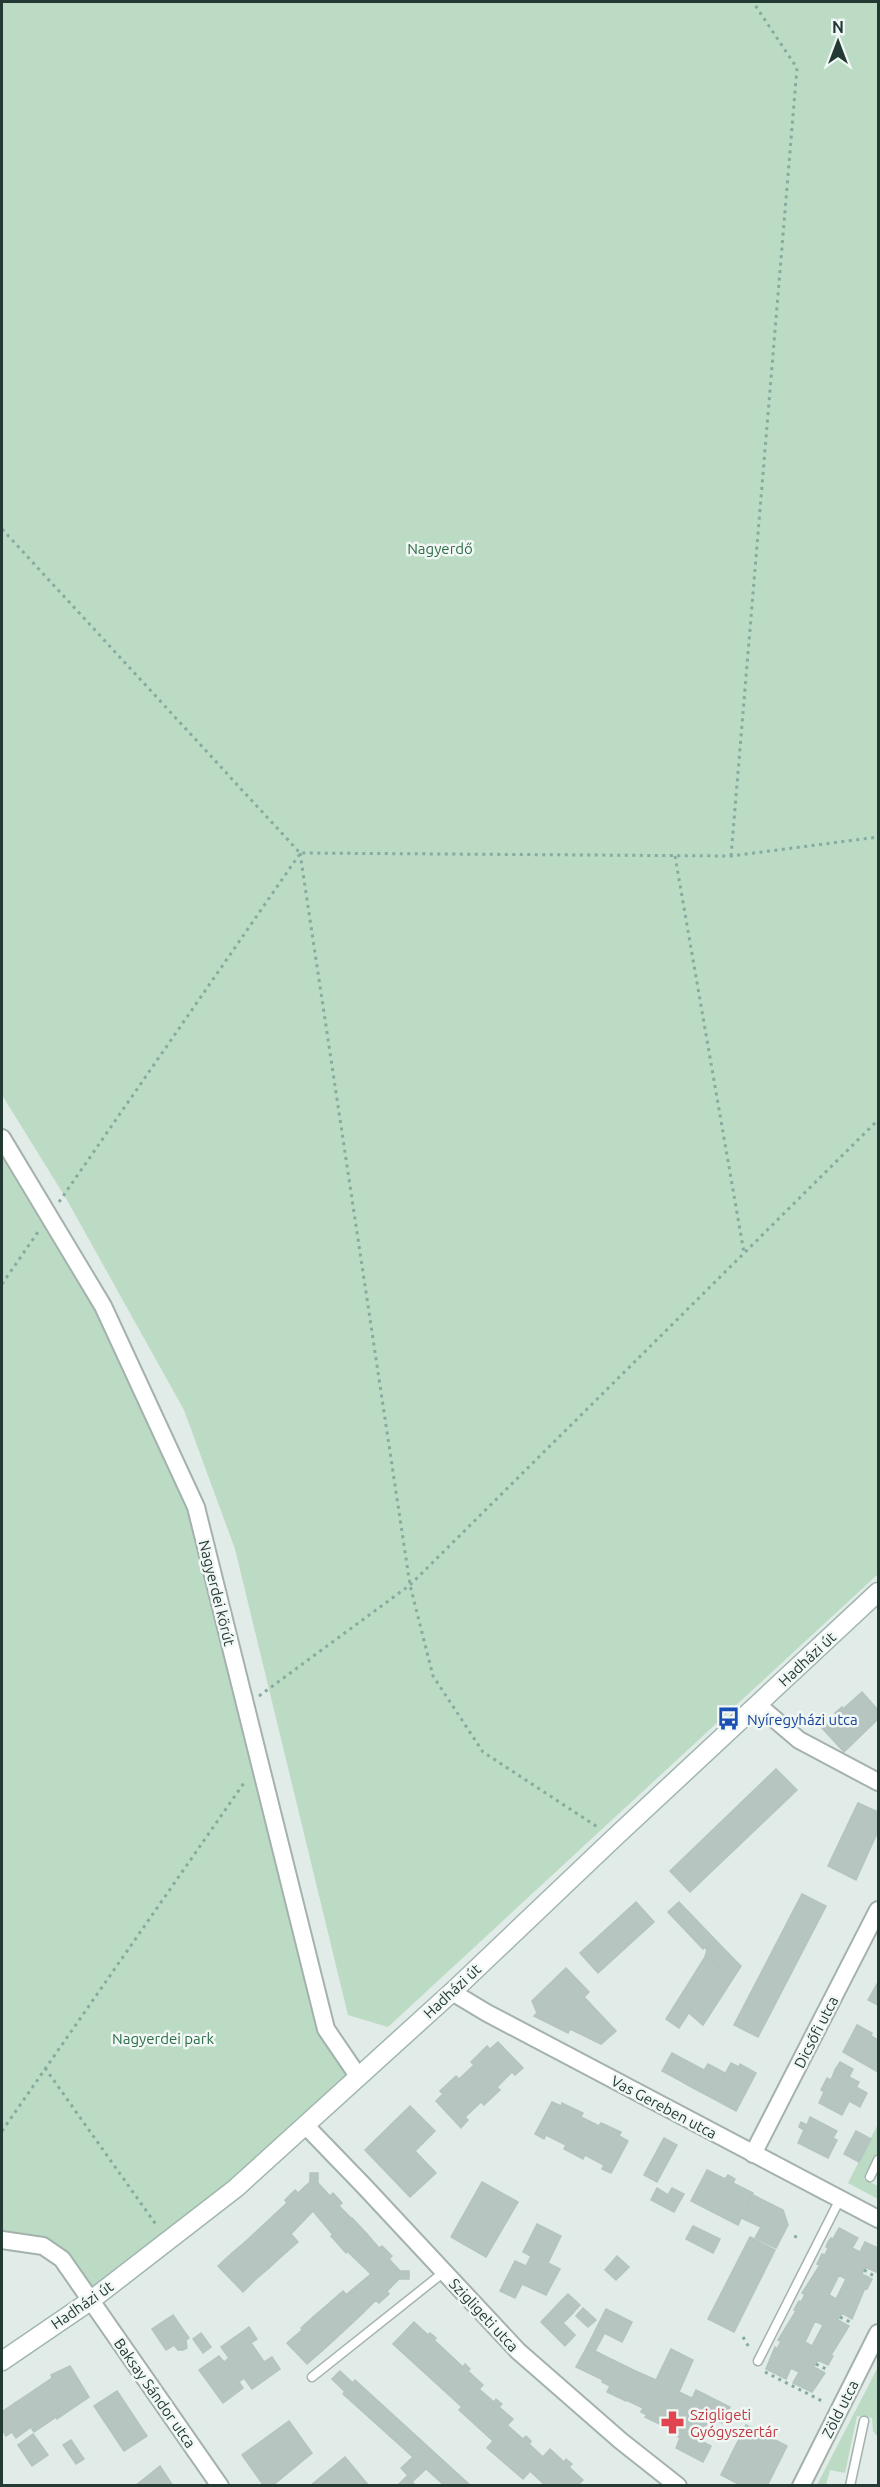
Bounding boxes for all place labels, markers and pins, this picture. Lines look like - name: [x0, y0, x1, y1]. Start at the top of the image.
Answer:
- bus stop icon: Nyíregyházi utca: [716, 1706, 742, 1732]
- place label: Nyíregyházi utca: [747, 1711, 858, 1728]
- place label: Szigligeti Gyógyszertár: [690, 2406, 778, 2440]
- pharmacy icon: Szigligeti Gyógyszertár: [659, 2410, 685, 2436]

